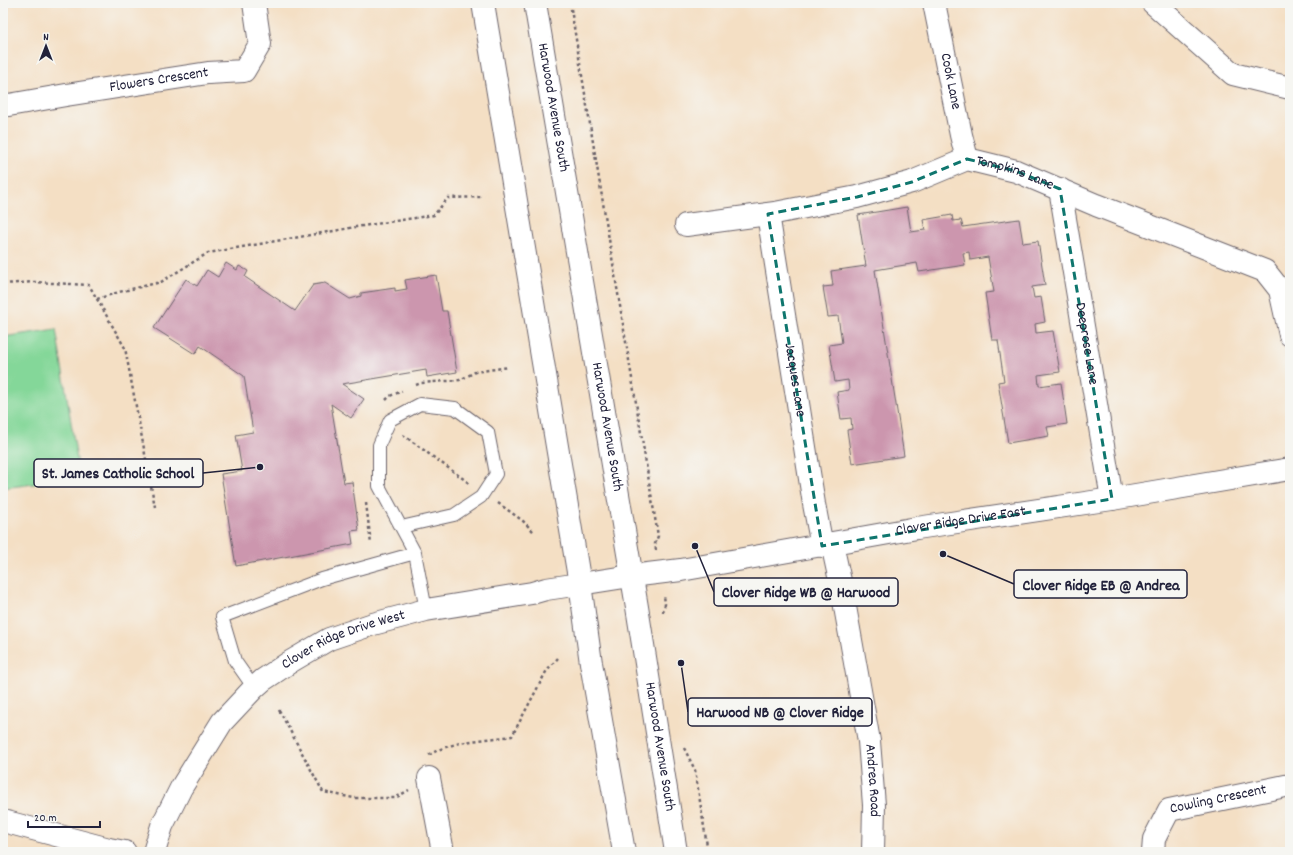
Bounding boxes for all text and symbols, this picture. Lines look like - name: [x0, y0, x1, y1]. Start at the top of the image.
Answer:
- north arrow: [26, 26, 66, 66]
- text: N: [43, 30, 49, 46]
- street label: Harwood Avenue South: [531, 41, 574, 174]
- street label: Cook Lane: [934, 51, 967, 112]
- street label: Flowers Crescent: [108, 62, 210, 99]
- street label: Tompkins Lane: [974, 151, 1058, 197]
- street label: Deeprose Lane: [1068, 301, 1104, 387]
- street label: Jacques Lane: [778, 341, 811, 419]
- street label: Harwood Avenue South: [585, 361, 628, 493]
- callout: St. James Catholic School: [34, 459, 203, 487]
- text: St. James Catholic School: [42, 463, 194, 486]
- street label: Clover Ridge Drive East: [894, 501, 1028, 543]
- callout: Clover Ridge EB @ Andrea: [1014, 570, 1187, 598]
- text: Clover Ridge EB @ Andrea: [1022, 575, 1181, 598]
- callout: Clover Ridge WB @ Harwood: [714, 578, 898, 606]
- text: Clover Ridge WB @ Harwood: [722, 582, 890, 605]
- street label: Clover Ridge Drive West: [277, 605, 408, 676]
- street label: Harwood Avenue South: [638, 680, 680, 813]
- callout: Harwood NB @ Clover Ridge: [688, 698, 872, 726]
- text: Harwood NB @ Clover Ridge: [696, 702, 864, 725]
- street label: Andrea Road: [858, 743, 885, 817]
- street label: Cowling Crescent: [1168, 779, 1269, 821]
- scale bar: [28, 803, 100, 829]
- text: 20 m: [34, 810, 57, 827]

